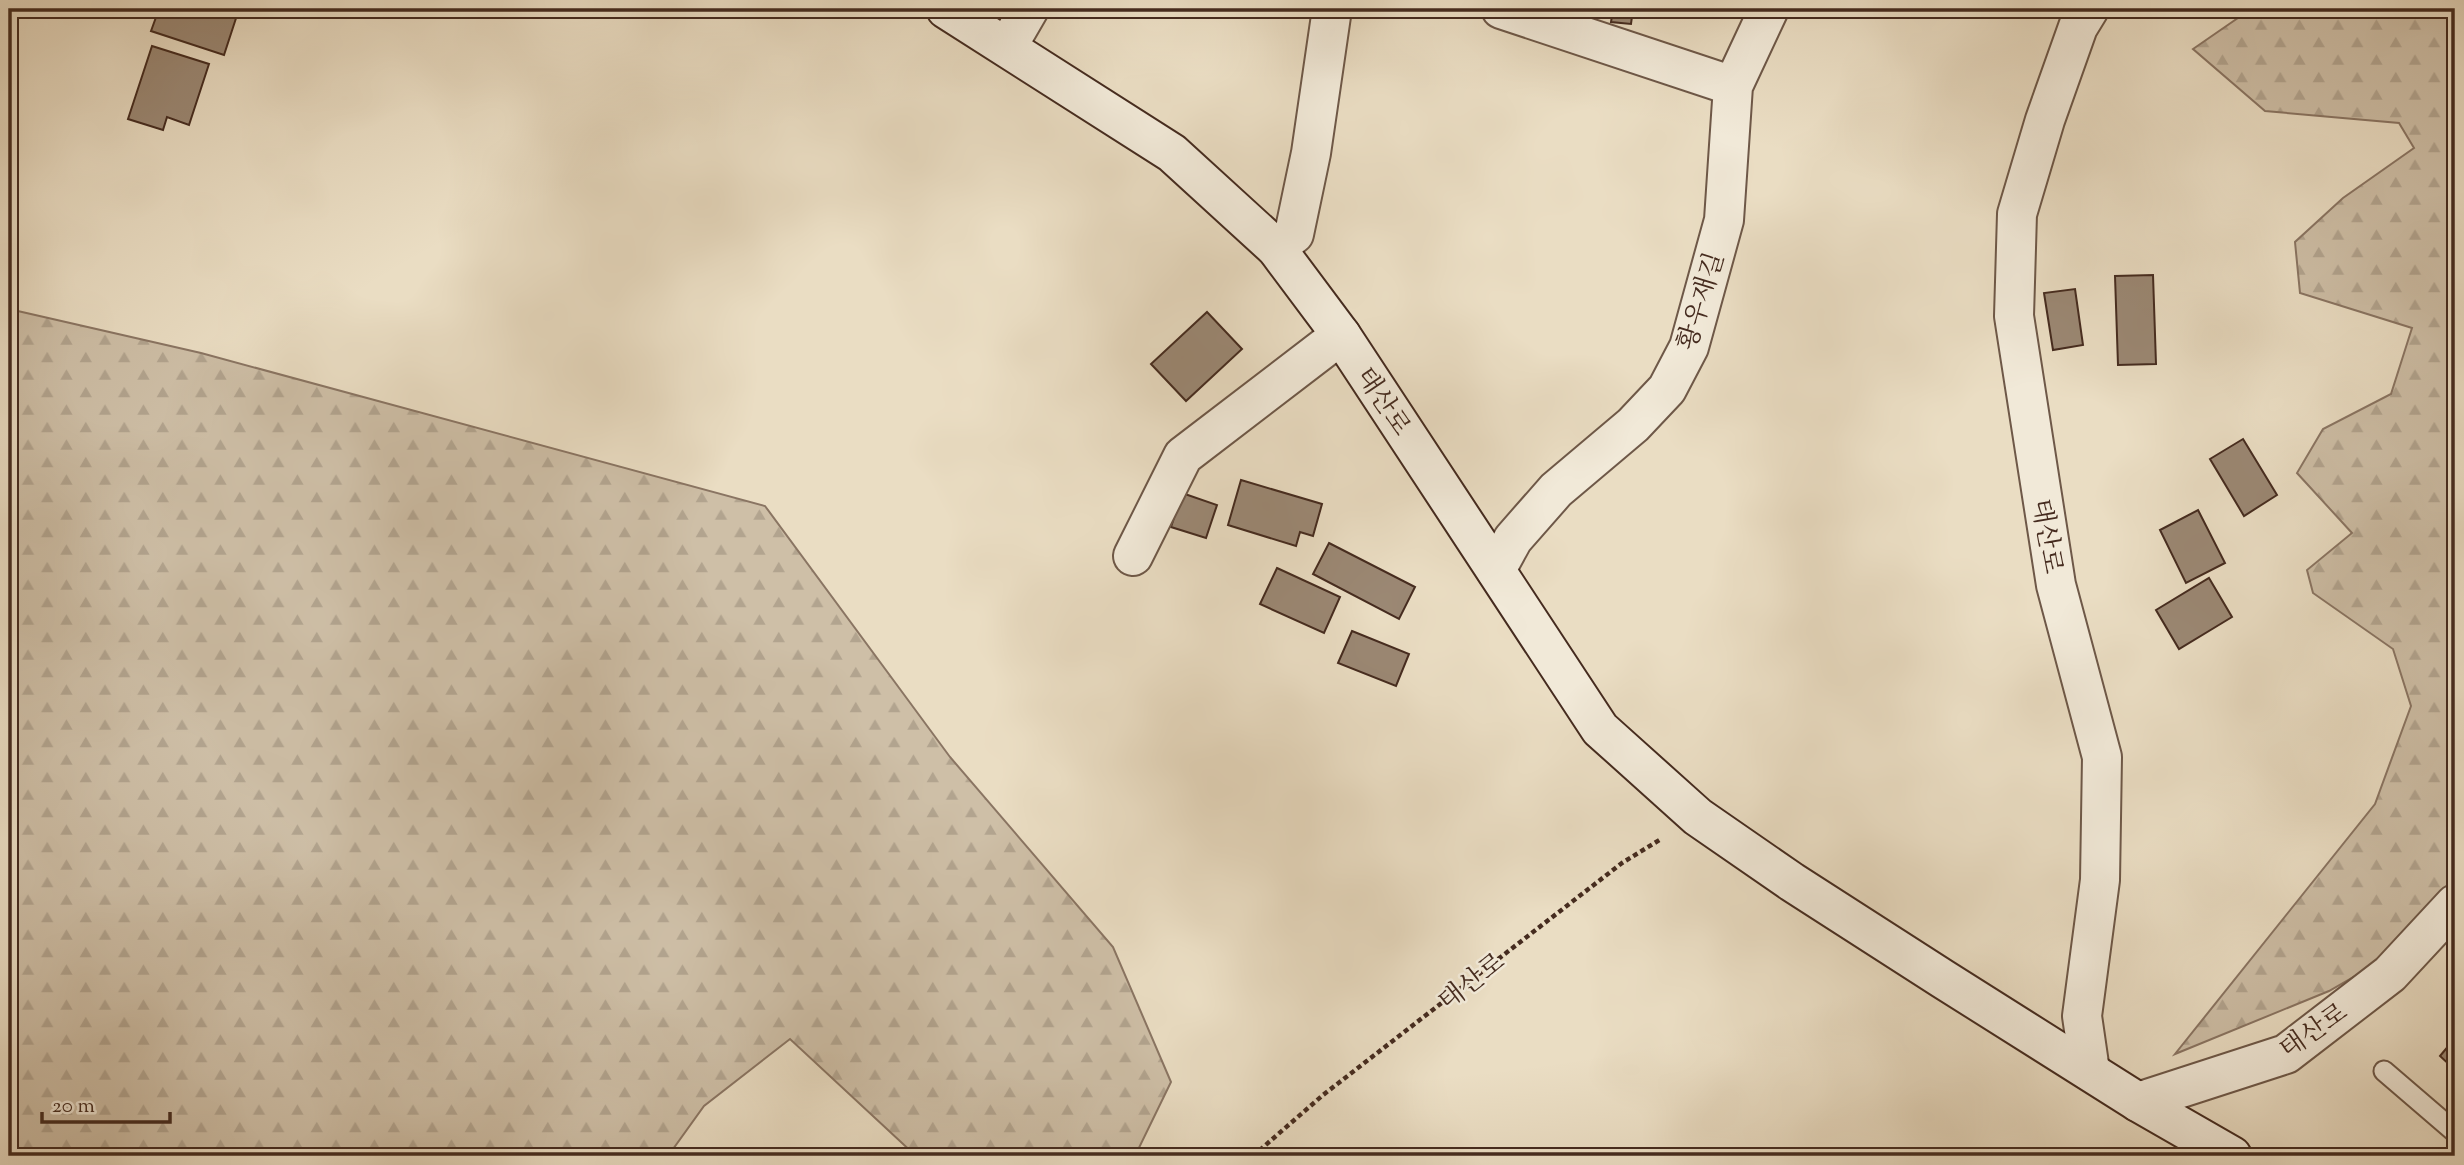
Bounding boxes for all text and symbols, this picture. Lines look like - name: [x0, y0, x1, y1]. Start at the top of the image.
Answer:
- street label: 황우재길: [1670, 248, 1735, 355]
- street label: 태산로: [1346, 361, 1418, 444]
- street label: 태산로: [2021, 496, 2070, 577]
- street label: 태산로: [1431, 945, 1514, 1021]
- street label: 태산로: [2273, 995, 2356, 1069]
- scale bar: [42, 1081, 170, 1125]
- text: 20 m: [52, 1092, 95, 1122]

